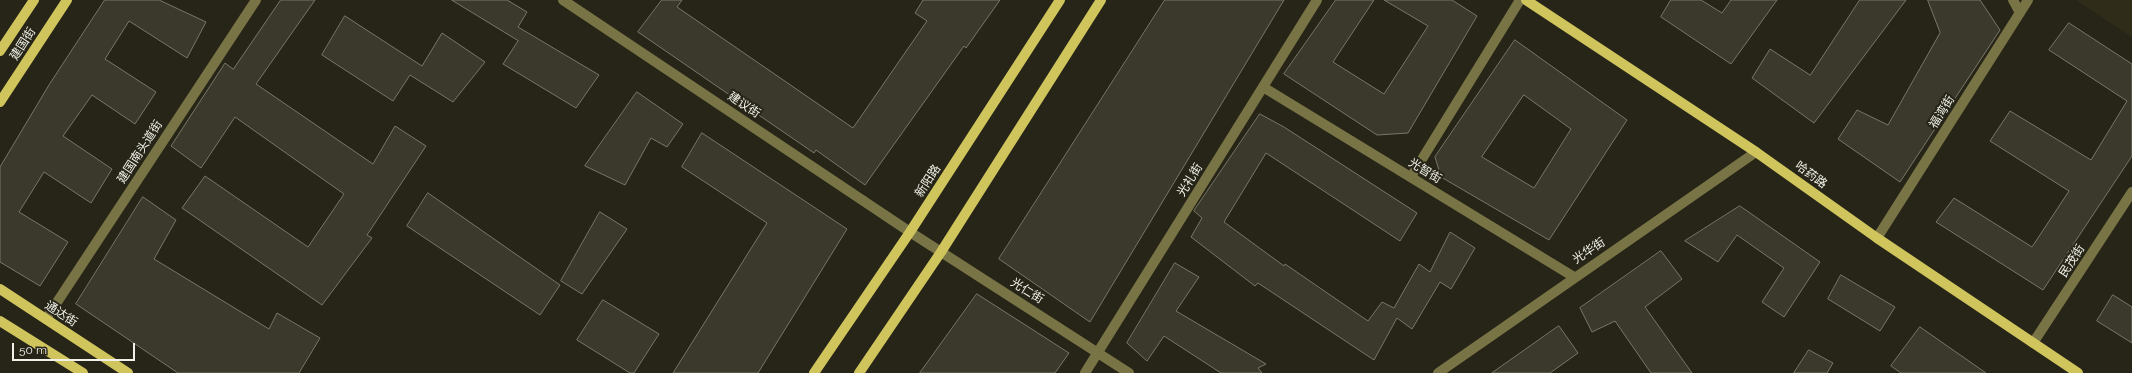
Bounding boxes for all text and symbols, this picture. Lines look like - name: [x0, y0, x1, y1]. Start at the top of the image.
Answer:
- street label: 建国街: [7, 25, 39, 63]
- street label: 建议街: [725, 89, 763, 121]
- street label: 福湾街: [1926, 93, 1958, 131]
- street label: 建国南头道街: [114, 118, 166, 186]
- street label: 光智街: [1406, 156, 1444, 186]
- street label: 哈药路: [1792, 159, 1830, 191]
- street label: 光礼街: [1174, 161, 1206, 199]
- street label: 新阳路: [912, 162, 944, 200]
- street label: 光华街: [1570, 235, 1608, 267]
- street label: 民茂街: [2056, 242, 2088, 280]
- street label: 光仁街: [1008, 275, 1046, 307]
- street label: 通达街: [42, 298, 80, 330]
- scale bar: [14, 335, 137, 361]
- text: 50 m: [19, 343, 47, 357]

